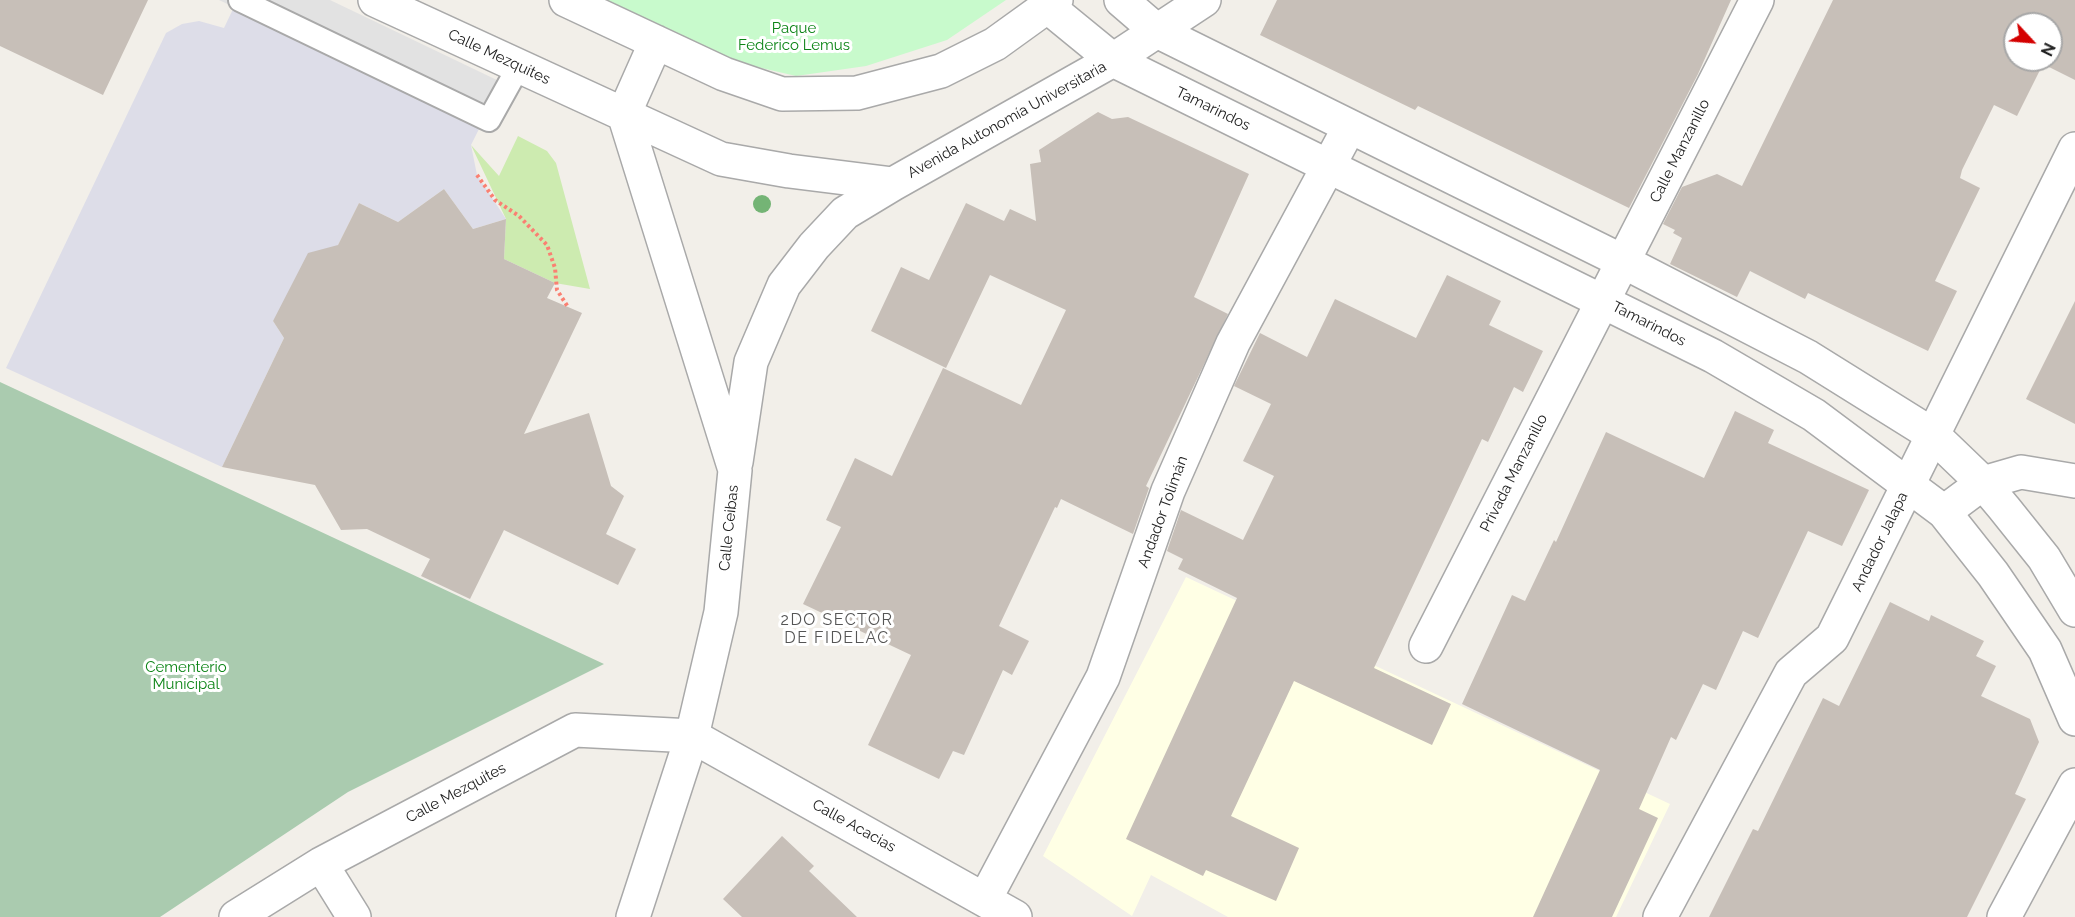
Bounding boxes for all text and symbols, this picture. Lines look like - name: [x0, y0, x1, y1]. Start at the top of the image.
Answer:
- north arrow: [2003, 12, 2063, 72]
- park label: Paque Federico Lemus: [738, 19, 850, 54]
- street label: Calle Mezquites: [445, 25, 553, 89]
- text: N: [2037, 40, 2059, 59]
- street label: Avenida Autonomía Universitaria: [904, 58, 1110, 182]
- street label: Tamarindos: [1173, 83, 1253, 135]
- street label: Calle Manzanillo: [1646, 96, 1714, 206]
- street label: Tamarindos: [1609, 298, 1689, 350]
- street label: Privada Manzanillo: [1477, 411, 1551, 535]
- street label: Andador Tolimán: [1134, 453, 1192, 571]
- street label: Calle Ceibas: [716, 484, 742, 572]
- street label: Andador Jalapa: [1848, 489, 1912, 595]
- district label: 2DO SECTOR DE FIDELAC: [781, 610, 893, 648]
- park label: Cementerio Municipal: [145, 658, 227, 693]
- street label: Calle Mezquites: [403, 759, 509, 827]
- street label: Calle Acacias: [809, 796, 899, 856]

